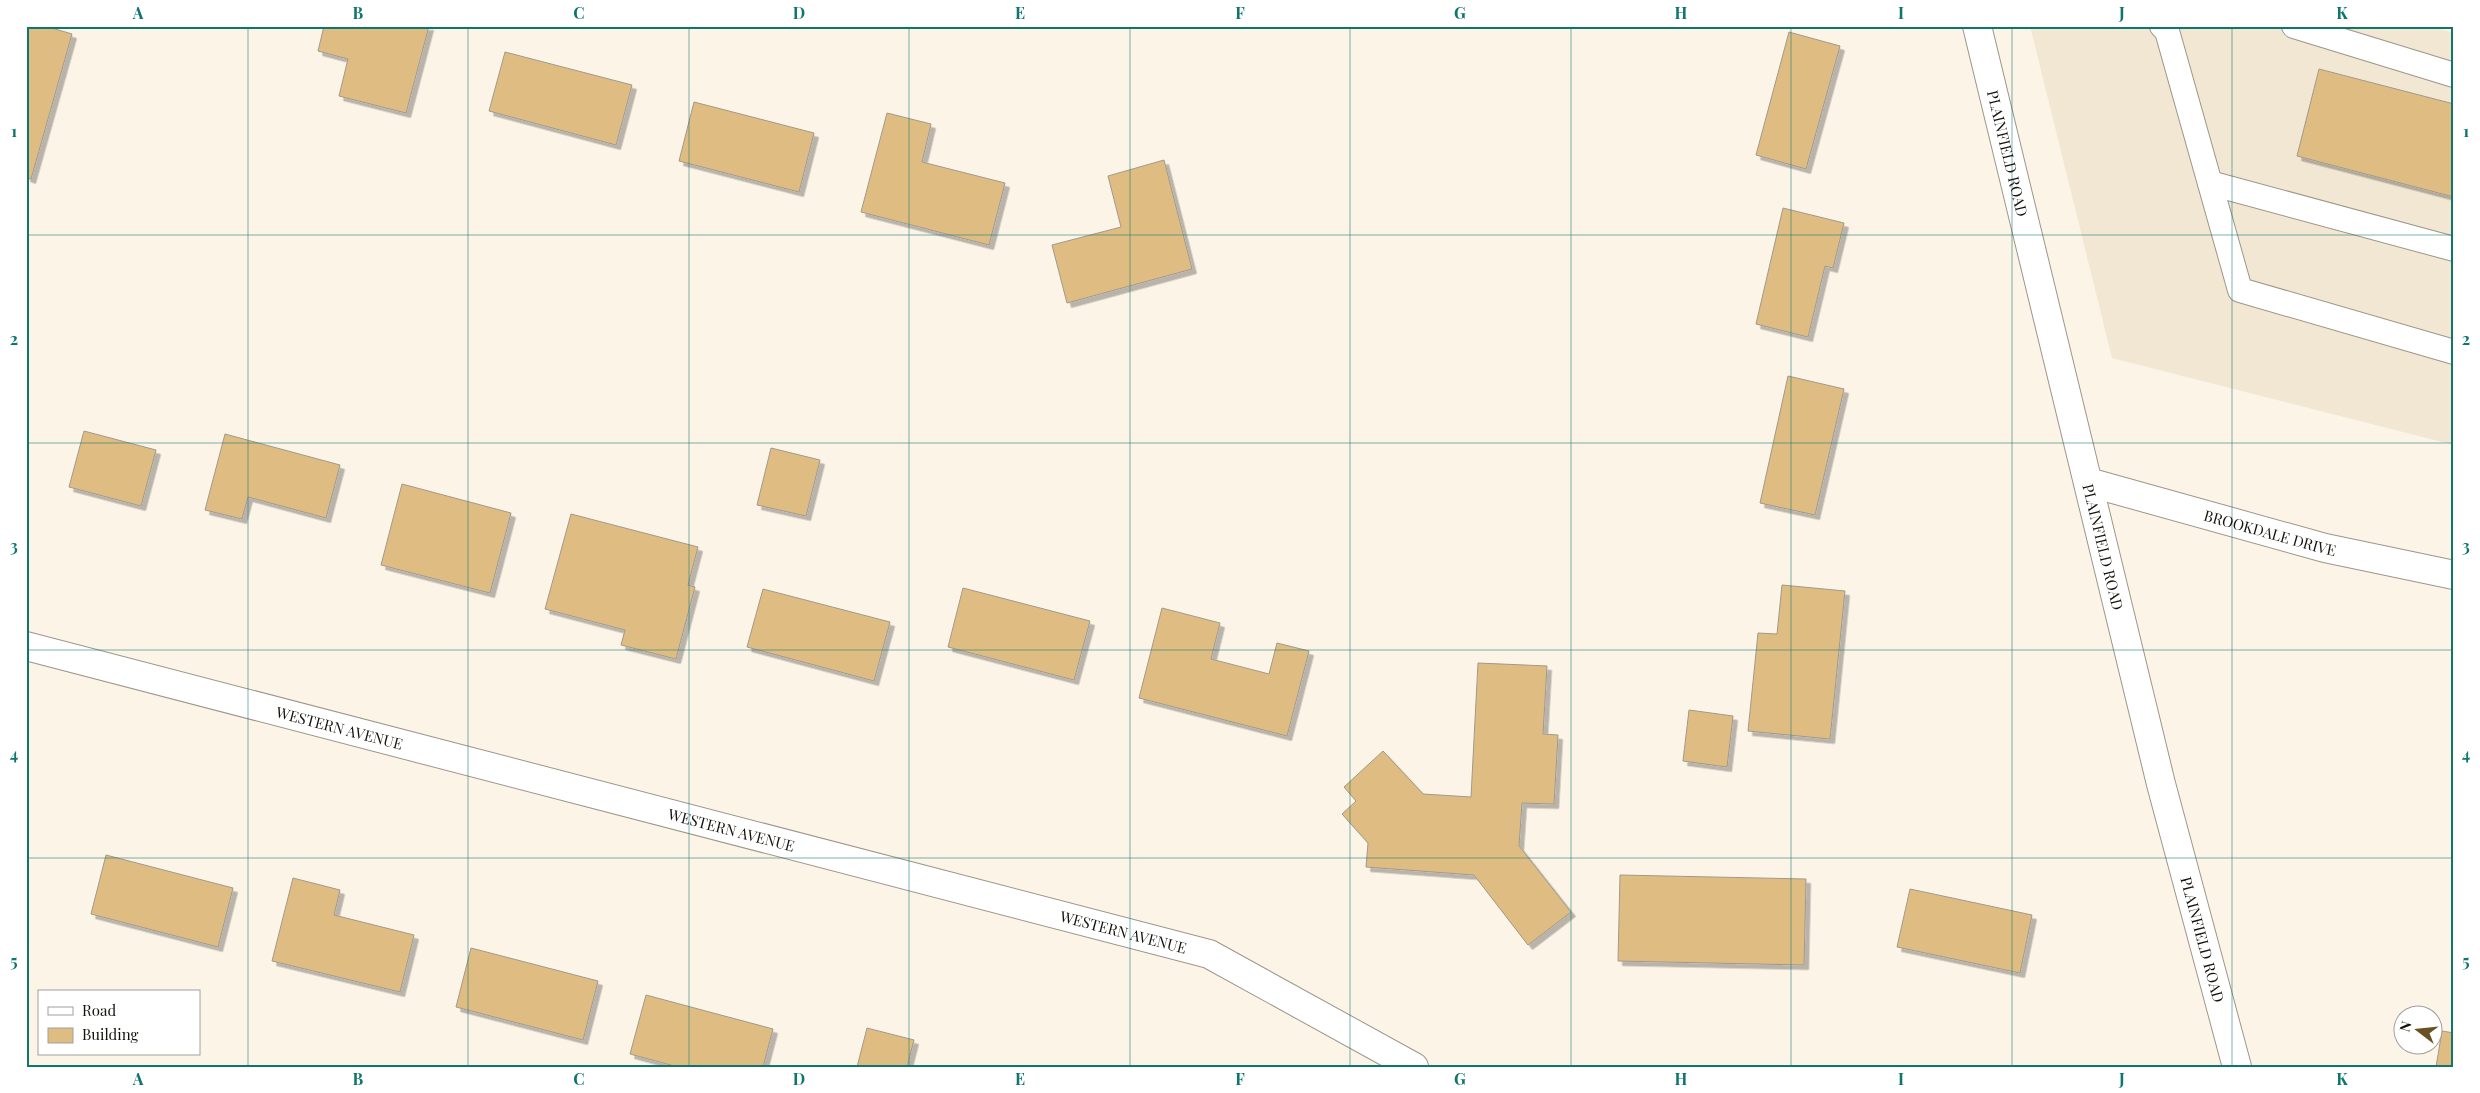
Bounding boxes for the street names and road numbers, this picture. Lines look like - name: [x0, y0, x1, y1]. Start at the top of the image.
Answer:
- street label: PLAINFIELD ROAD: [1983, 88, 2033, 219]
- street label: PLAINFIELD ROAD: [2078, 482, 2128, 612]
- street label: BROOKDALE DRIVE: [2202, 505, 2338, 560]
- street label: WESTERN AVENUE: [273, 701, 405, 754]
- street label: WESTERN AVENUE: [665, 803, 797, 856]
- street label: PLAINFIELD ROAD: [2176, 874, 2229, 1005]
- street label: WESTERN AVENUE: [1057, 905, 1189, 958]

